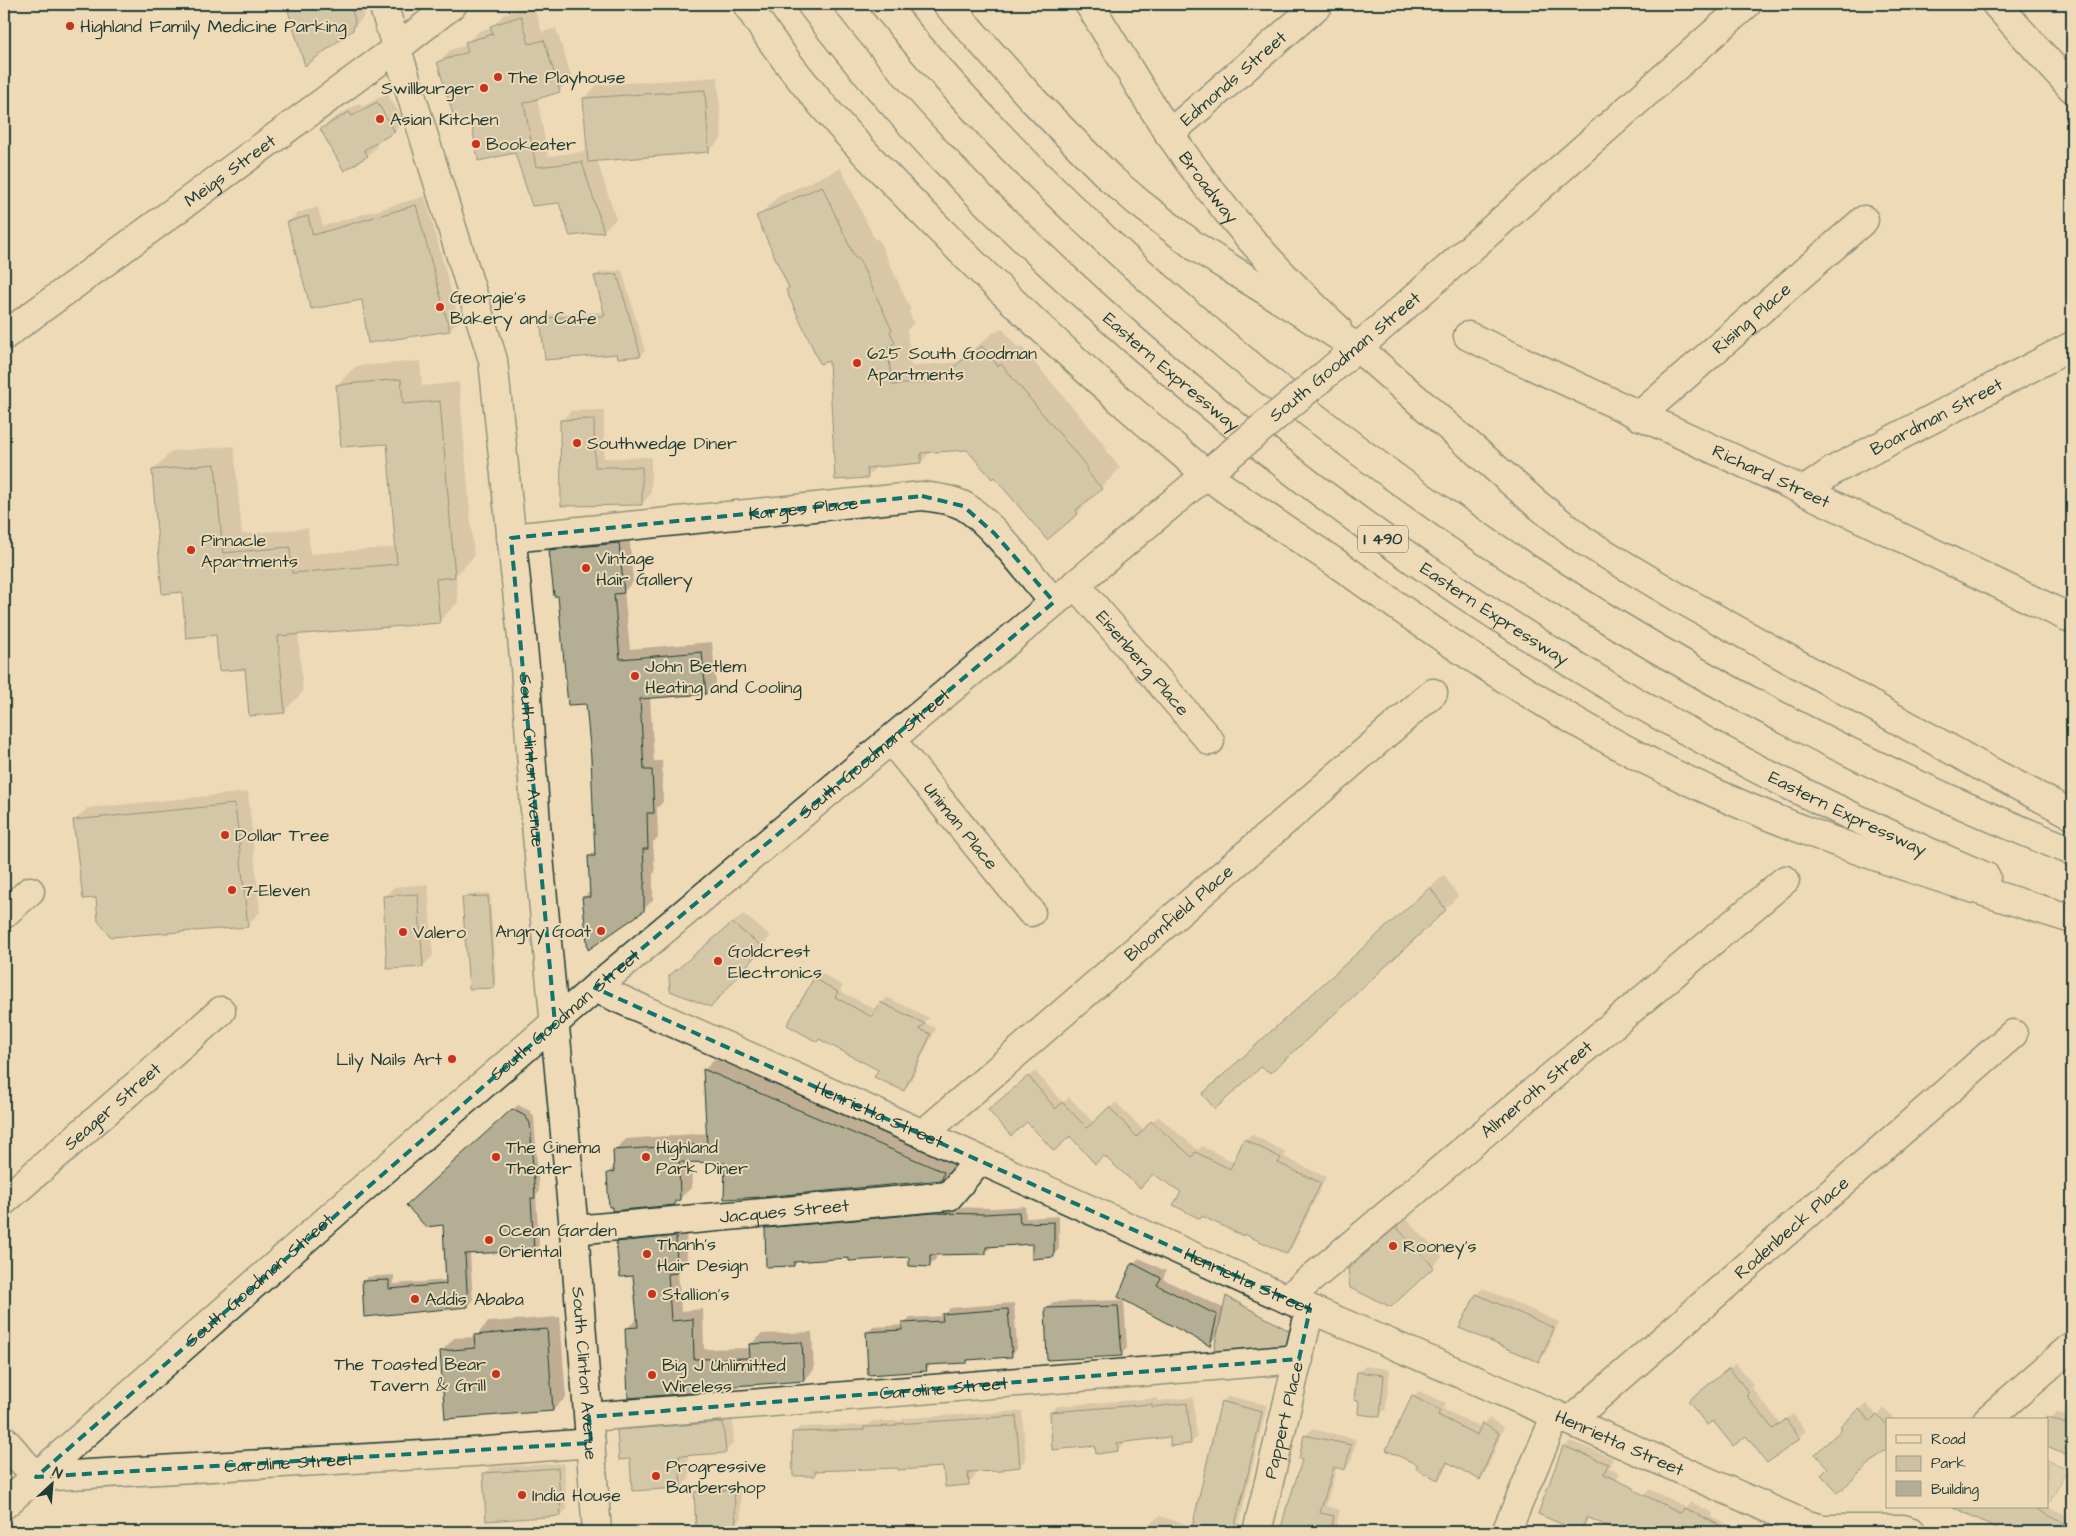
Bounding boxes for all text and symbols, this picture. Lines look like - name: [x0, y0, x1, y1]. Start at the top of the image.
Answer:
- place label: Highland Family Medicine Parking: [80, 14, 347, 40]
- marker: Highland Family Medicine Parking: [64, 20, 76, 32]
- street label: Edmonds Street: [1174, 24, 1293, 132]
- place label: The Playhouse: [508, 65, 626, 91]
- marker: The Playhouse: [492, 71, 504, 83]
- place label: Swillburger: [381, 76, 474, 102]
- marker: Swillburger: [478, 82, 490, 94]
- place label: Asian Kitchen: [390, 107, 499, 132]
- marker: Asian Kitchen: [374, 113, 386, 125]
- street label: Meigs Street: [179, 128, 282, 213]
- place label: Bookeater: [486, 132, 576, 157]
- marker: Bookeater: [470, 138, 482, 150]
- street label: Broadway: [1173, 146, 1244, 229]
- street label: Rising Place: [1706, 277, 1797, 360]
- place label: Georgie's Bakery and Cafe: [450, 285, 597, 332]
- street label: South Goodman Street: [1264, 286, 1427, 428]
- marker: Georgie's Bakery and Cafe: [434, 301, 446, 313]
- street label: Eastern Expressway: [1098, 306, 1245, 438]
- place label: 625 South Goodman Apartments: [867, 341, 1037, 387]
- marker: 625 South Goodman Apartments: [851, 357, 863, 369]
- street label: Boardman Street: [1866, 371, 2008, 462]
- place label: Southwedge Diner: [587, 431, 737, 457]
- marker: Southwedge Diner: [571, 437, 583, 449]
- street label: Richard Street: [1708, 438, 1835, 514]
- street label: Karges Place: [748, 490, 860, 526]
- road number: I 490: [1358, 526, 1408, 552]
- place label: Pinnacle Apartments: [201, 528, 298, 574]
- marker: Pinnacle Apartments: [185, 544, 197, 556]
- place label: Vintage Hair Gallery: [596, 546, 693, 593]
- street label: Eastern Expressway: [1415, 556, 1574, 672]
- marker: Vintage Hair Gallery: [580, 562, 592, 574]
- street label: Eisenberg Place: [1090, 605, 1196, 721]
- place label: John Betlem Heating and Cooling: [645, 654, 802, 701]
- marker: John Betlem Heating and Cooling: [629, 670, 641, 682]
- street label: South Clinton Avenue: [513, 673, 551, 849]
- street label: South Goodman Street: [793, 682, 956, 824]
- street label: Eastern Expressway: [1764, 764, 1931, 863]
- street label: Uniman Place: [918, 777, 1004, 875]
- place label: Dollar Tree: [235, 823, 330, 848]
- marker: Dollar Tree: [219, 829, 231, 841]
- street label: Bloomfield Place: [1119, 858, 1239, 967]
- place label: 7-Eleven: [242, 878, 310, 903]
- marker: 7-Eleven: [226, 884, 238, 896]
- place label: Angry Goat: [495, 919, 592, 945]
- place label: Valero: [413, 920, 466, 945]
- marker: Angry Goat: [595, 925, 607, 937]
- marker: Valero: [397, 926, 409, 938]
- place label: Goldcrest Electronics: [728, 939, 822, 985]
- street label: South Goodman Street: [484, 942, 646, 1086]
- marker: Goldcrest Electronics: [712, 955, 724, 967]
- street label: Allmeroth Street: [1475, 1034, 1599, 1144]
- place label: Lily Nails Art: [336, 1047, 443, 1073]
- marker: Lily Nails Art: [446, 1053, 458, 1065]
- street label: Seager Street: [58, 1056, 167, 1156]
- street label: Henrietta Street: [811, 1075, 948, 1154]
- place label: The Cinema Theater: [506, 1135, 600, 1181]
- place label: Highland Park Diner: [656, 1135, 748, 1181]
- marker: The Cinema Theater: [490, 1151, 502, 1163]
- marker: Highland Park Diner: [640, 1151, 652, 1163]
- street label: Rodenbeck Place: [1729, 1170, 1854, 1285]
- street label: Jacques Street: [718, 1193, 851, 1229]
- street label: South Goodman Street: [179, 1207, 339, 1353]
- place label: Ocean Garden Oriental: [499, 1218, 617, 1264]
- place label: Thanh's Hair Design: [657, 1232, 748, 1279]
- marker: Ocean Garden Oriental: [483, 1234, 495, 1246]
- place label: Rooney's: [1403, 1234, 1477, 1260]
- marker: Rooney's: [1387, 1240, 1399, 1252]
- street label: Henrietta Street: [1180, 1241, 1317, 1321]
- marker: Thanh's Hair Design: [641, 1248, 653, 1260]
- place label: Stallion's: [662, 1282, 729, 1307]
- street label: South Clinton Avenue: [566, 1286, 604, 1461]
- place label: Addis Ababa: [425, 1287, 524, 1312]
- marker: Stallion's: [646, 1288, 658, 1300]
- marker: Addis Ababa: [409, 1293, 421, 1305]
- place label: The Toasted Bear Tavern & Grill: [334, 1352, 486, 1398]
- place label: Big J Unlimitted Wireless: [662, 1353, 786, 1399]
- street label: Pappert Place: [1258, 1359, 1310, 1481]
- marker: The Toasted Bear Tavern & Grill: [490, 1368, 502, 1380]
- marker: Big J Unlimitted Wireless: [646, 1369, 658, 1381]
- street label: Caroline Street: [878, 1370, 1010, 1406]
- street label: Henrietta Street: [1551, 1404, 1689, 1482]
- legend: [1886, 1418, 2048, 1508]
- text: Road: [1931, 1429, 1966, 1450]
- street label: Caroline Street: [224, 1446, 355, 1479]
- text: Park: [1931, 1453, 1966, 1474]
- place label: Progressive Barbershop: [666, 1454, 767, 1500]
- north arrow: [28, 1458, 78, 1508]
- text: N: [49, 1462, 66, 1484]
- marker: Progressive Barbershop: [650, 1470, 662, 1482]
- text: Building: [1931, 1479, 1979, 1501]
- place label: India House: [532, 1483, 621, 1508]
- marker: India House: [516, 1489, 528, 1501]

